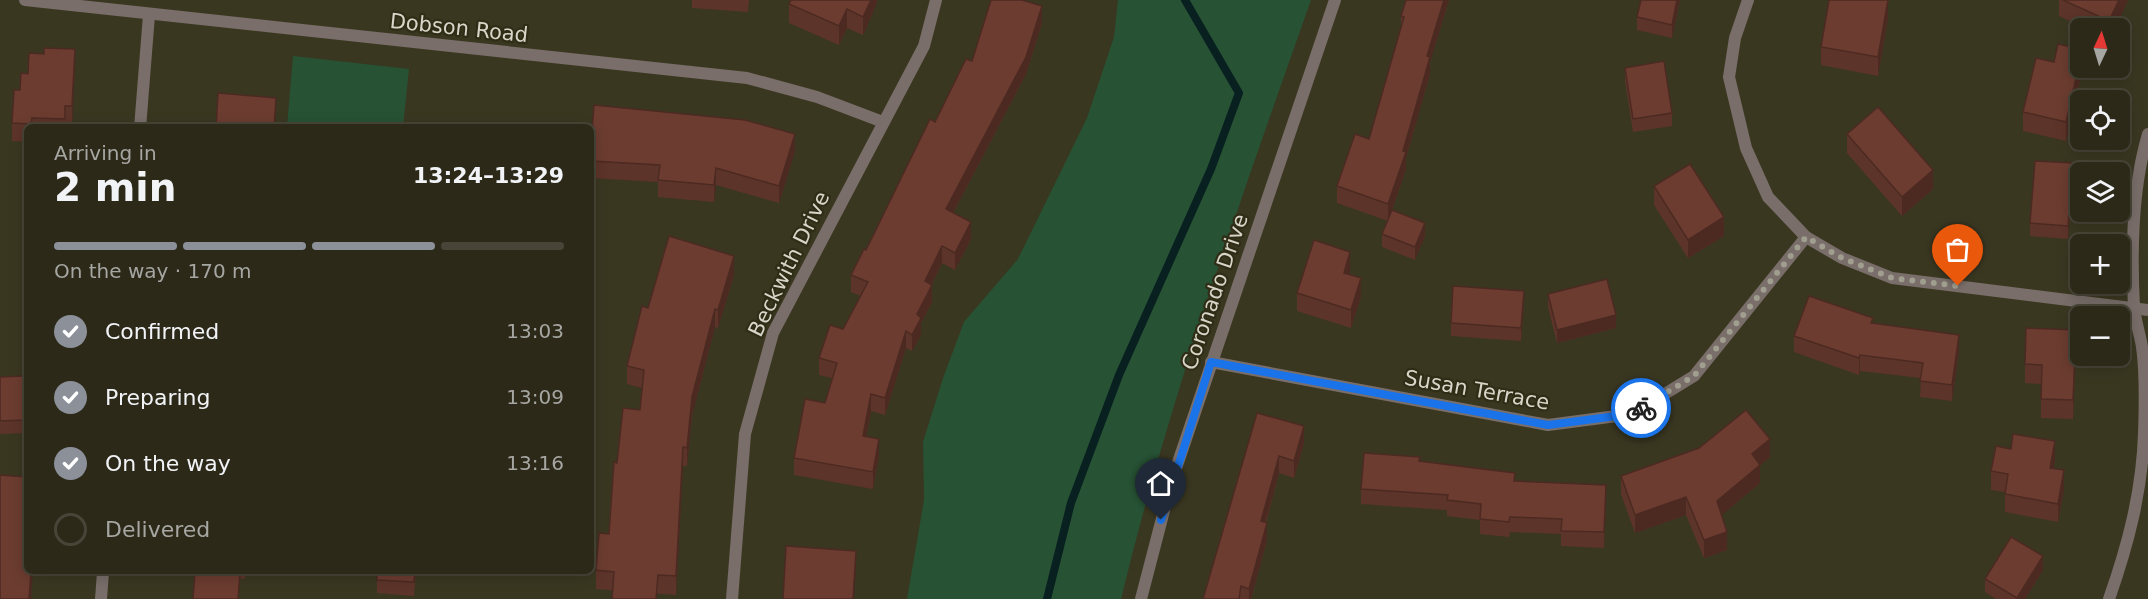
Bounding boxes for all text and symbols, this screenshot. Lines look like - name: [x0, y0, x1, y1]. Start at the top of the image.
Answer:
- street label: Dobson Road: [389, 9, 529, 47]
- north arrow: [2070, 18, 2130, 78]
- map controls: [2070, 18, 2130, 366]
- button: locate: [2070, 90, 2130, 150]
- text: Arriving in: [54, 141, 157, 165]
- button: layers: [2070, 162, 2130, 222]
- text: 13:24–13:29: [413, 163, 564, 188]
- text: 2 min: [54, 165, 176, 210]
- street label: Beckwith Drive: [744, 188, 834, 340]
- street label: Coronado Drive: [1177, 211, 1253, 373]
- pin: [1932, 224, 1983, 286]
- icon: bag: [1941, 233, 1974, 266]
- button: +: [2070, 234, 2130, 294]
- text: On the way · 170 m: [54, 259, 252, 283]
- button: −: [2070, 306, 2130, 366]
- icon: check: [54, 315, 87, 348]
- text: Confirmed: [105, 319, 219, 344]
- text: 13:03: [506, 319, 564, 343]
- street label: Susan Terrace: [1403, 365, 1551, 415]
- courier: [1611, 378, 1671, 438]
- icon: check: [54, 381, 87, 414]
- text: Preparing: [105, 385, 211, 410]
- text: 13:09: [506, 385, 564, 409]
- icon: bike: [1625, 392, 1658, 425]
- icon: check: [54, 447, 87, 480]
- text: On the way: [105, 451, 231, 476]
- text: 13:16: [506, 451, 564, 475]
- pin: [1135, 458, 1186, 520]
- icon: home: [1144, 467, 1177, 500]
- text: Delivered: [105, 517, 210, 542]

